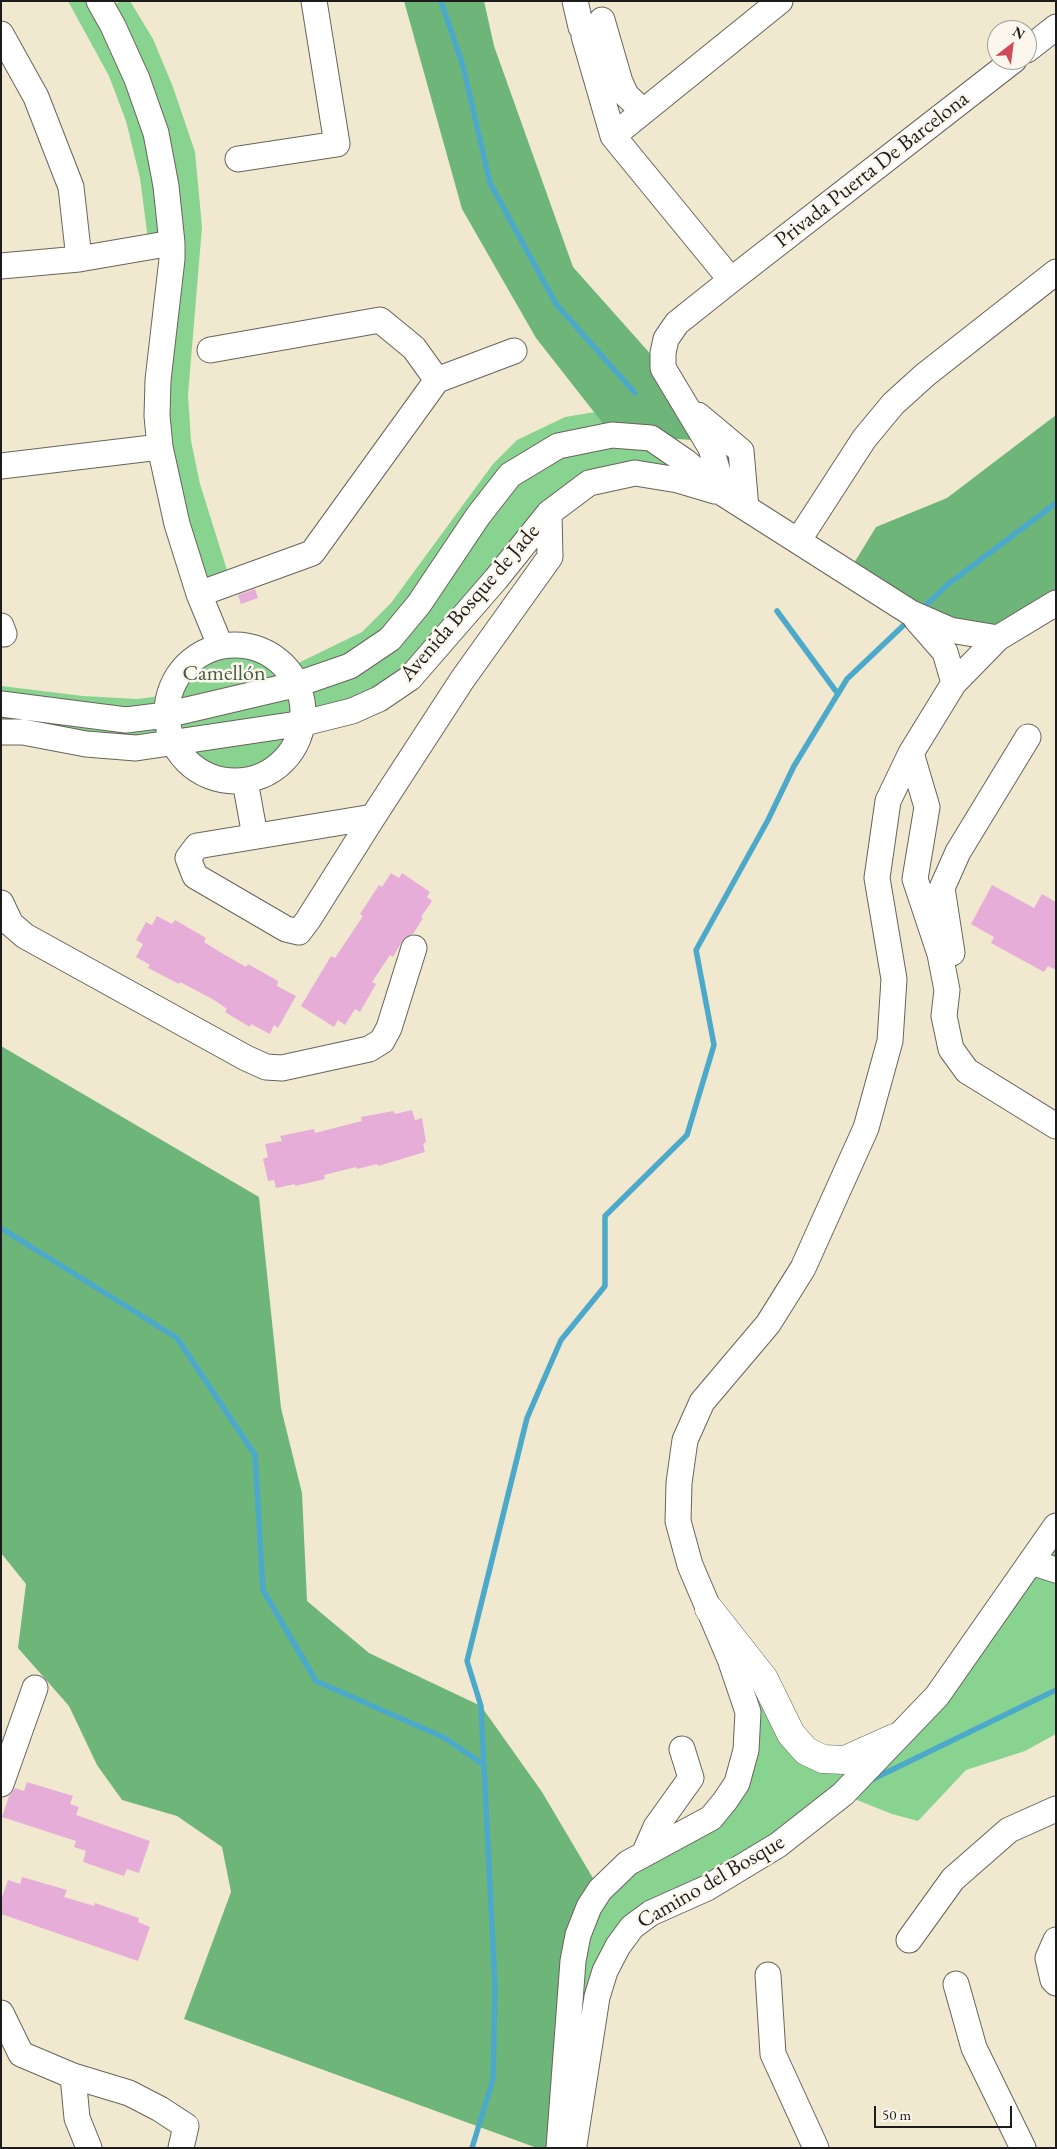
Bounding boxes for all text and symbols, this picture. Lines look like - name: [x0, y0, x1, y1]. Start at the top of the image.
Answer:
- north arrow: [987, 20, 1037, 70]
- text: N: [1010, 22, 1028, 43]
- street label: Privada Puerta De Barcelona: [770, 86, 974, 254]
- street label: Avenida Bosque de Jade: [395, 519, 545, 687]
- park label: Camellón: [182, 661, 266, 687]
- street label: Camino del Bosque: [633, 1829, 789, 1935]
- scale bar: [877, 2096, 1014, 2128]
- text: 50 m: [882, 2105, 911, 2124]

